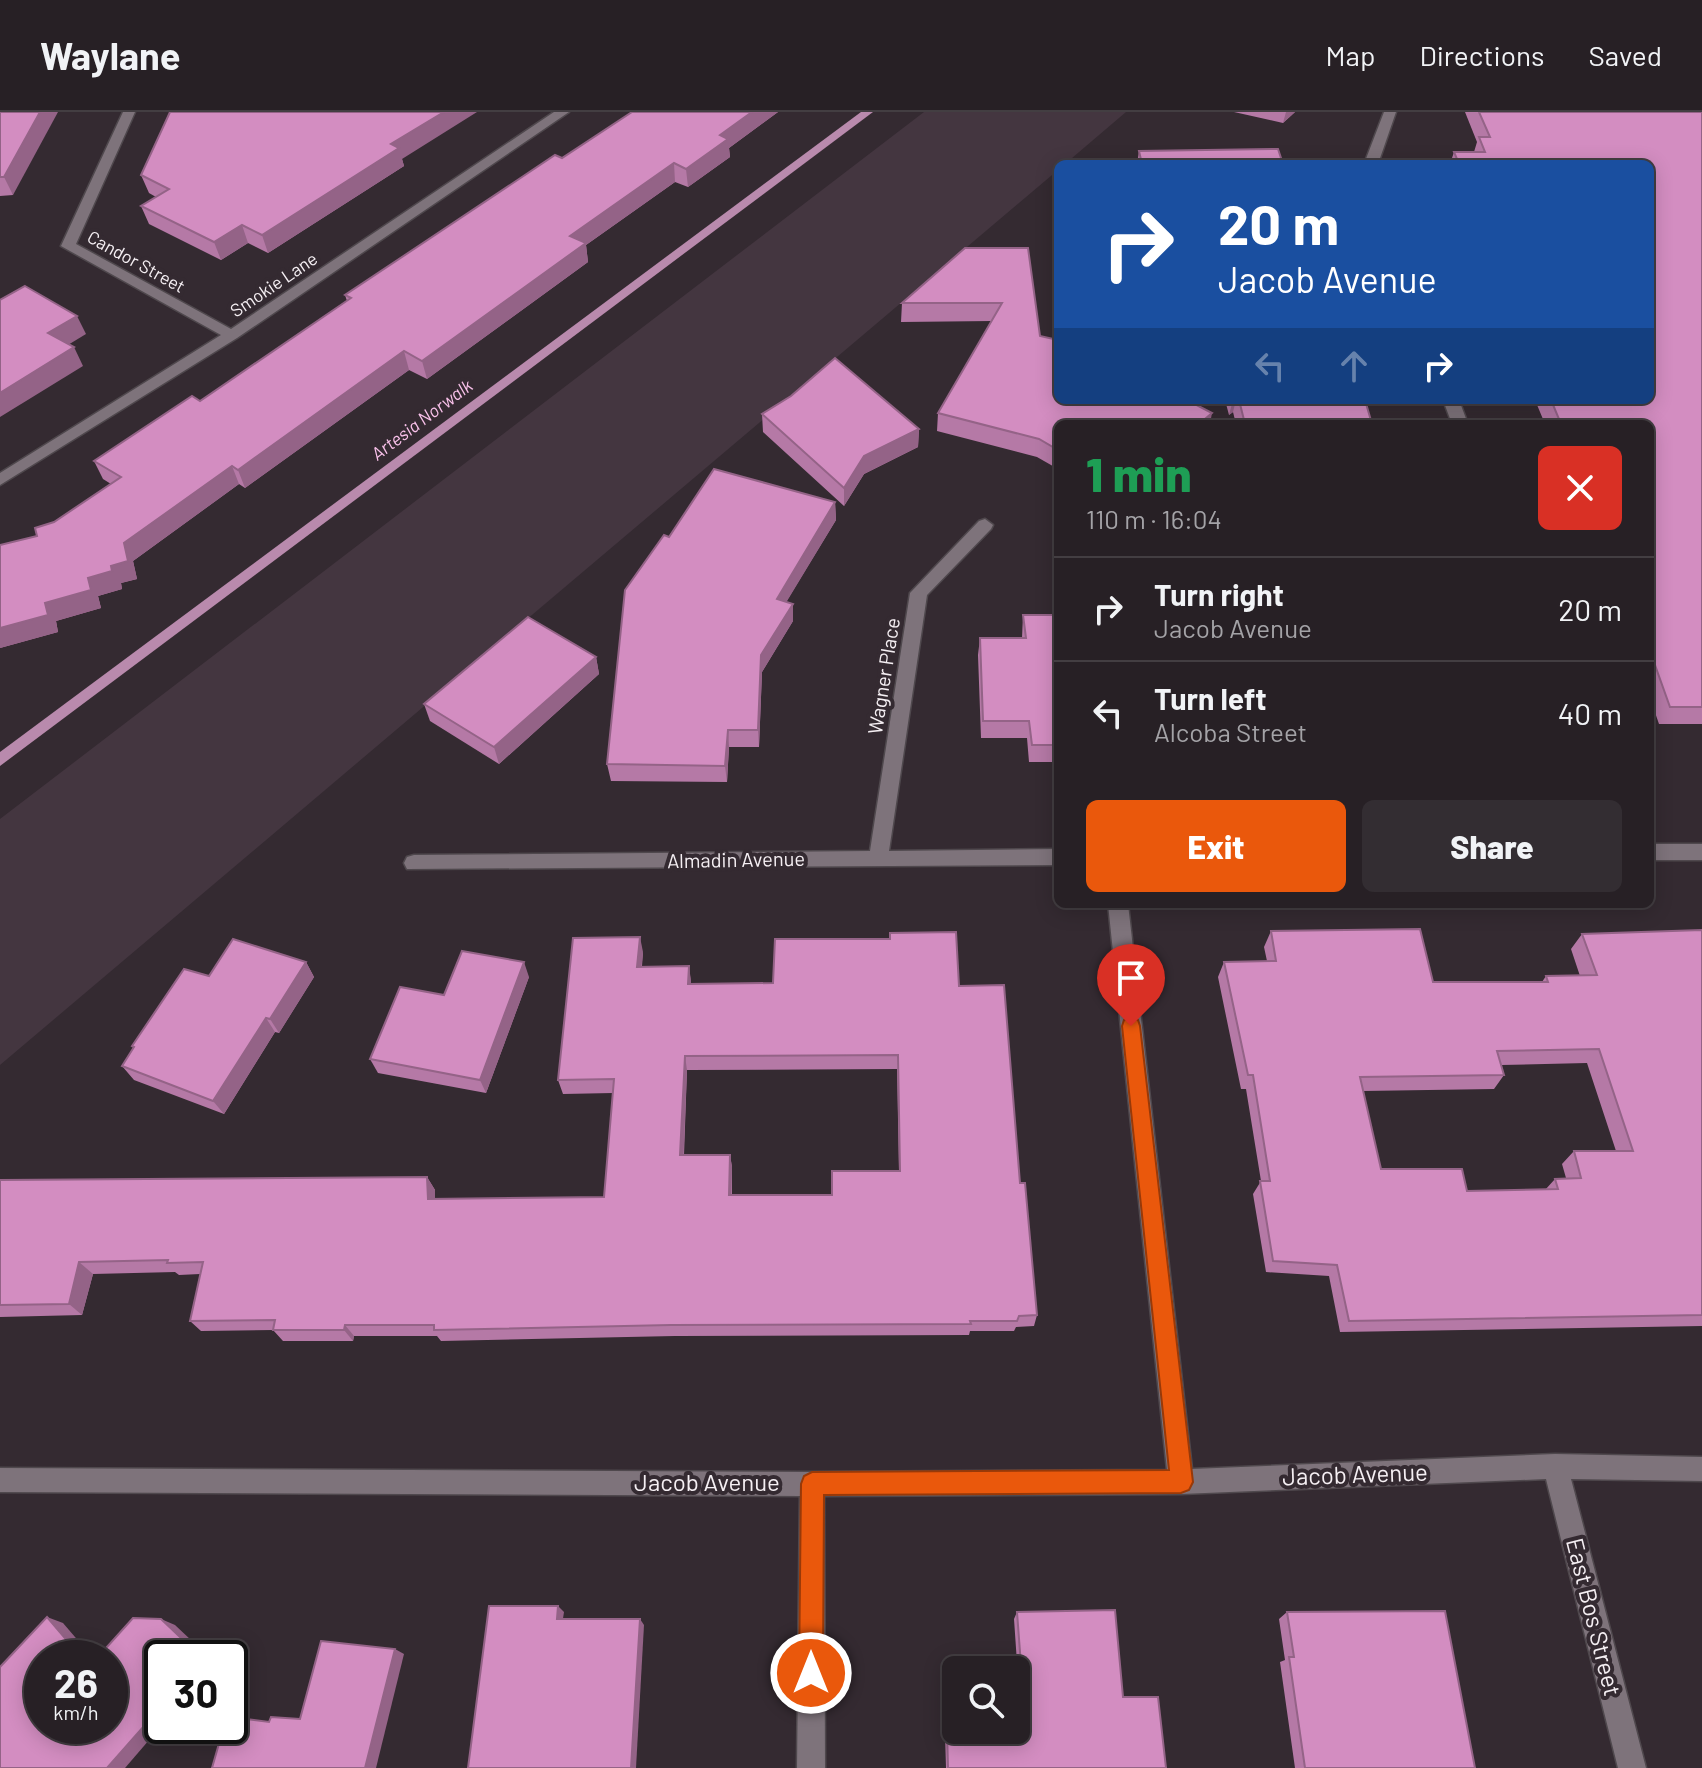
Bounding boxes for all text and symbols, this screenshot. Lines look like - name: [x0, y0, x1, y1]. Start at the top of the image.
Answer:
- text: Waylane: [40, 32, 181, 78]
- text: Map: [1326, 38, 1375, 72]
- text: Directions: [1419, 38, 1545, 72]
- text: Saved: [1589, 38, 1662, 72]
- text: 20 m: [1218, 189, 1339, 256]
- icon: right: [1086, 192, 1190, 296]
- street label: Candor Street: [84, 225, 189, 297]
- street label: Smokie Lane: [226, 247, 321, 321]
- text: Jacob Avenue: [1218, 257, 1437, 300]
- icon: left: [1248, 344, 1292, 388]
- icon: ahead: [1332, 344, 1376, 388]
- icon: right: [1416, 344, 1460, 388]
- water label: Artesia Norwalk: [366, 374, 477, 464]
- text: 1 min: [1086, 444, 1192, 502]
- button: close: [1538, 446, 1622, 530]
- text: 110 m · 16:04: [1086, 503, 1222, 534]
- text: Turn right: [1154, 576, 1284, 612]
- icon: right: [1086, 587, 1130, 631]
- text: 20 m: [1558, 591, 1622, 627]
- text: Jacob Avenue: [1154, 612, 1312, 643]
- street label: Wagner Place: [862, 616, 904, 736]
- text: Turn left: [1154, 680, 1267, 716]
- icon: left: [1086, 691, 1130, 735]
- text: 40 m: [1558, 695, 1622, 731]
- text: Alcoba Street: [1154, 716, 1307, 747]
- button: Exit: [1086, 800, 1346, 892]
- button: Share: [1362, 800, 1622, 892]
- street label: Almadin Avenue: [667, 846, 805, 872]
- pin: [1097, 944, 1165, 1026]
- icon: arrive: [1109, 956, 1153, 1000]
- street label: Jacob Avenue: [1282, 1456, 1428, 1491]
- street label: Jacob Avenue: [634, 1467, 780, 1496]
- street label: East Bos Street: [1561, 1535, 1628, 1699]
- position arrow: [769, 1631, 853, 1715]
- speed limit sign: 30: [144, 1640, 248, 1744]
- map controls: [942, 1656, 1030, 1744]
- button: search: [942, 1656, 1030, 1744]
- text: 26: [54, 1658, 98, 1706]
- text: km/h: [53, 1700, 99, 1724]

